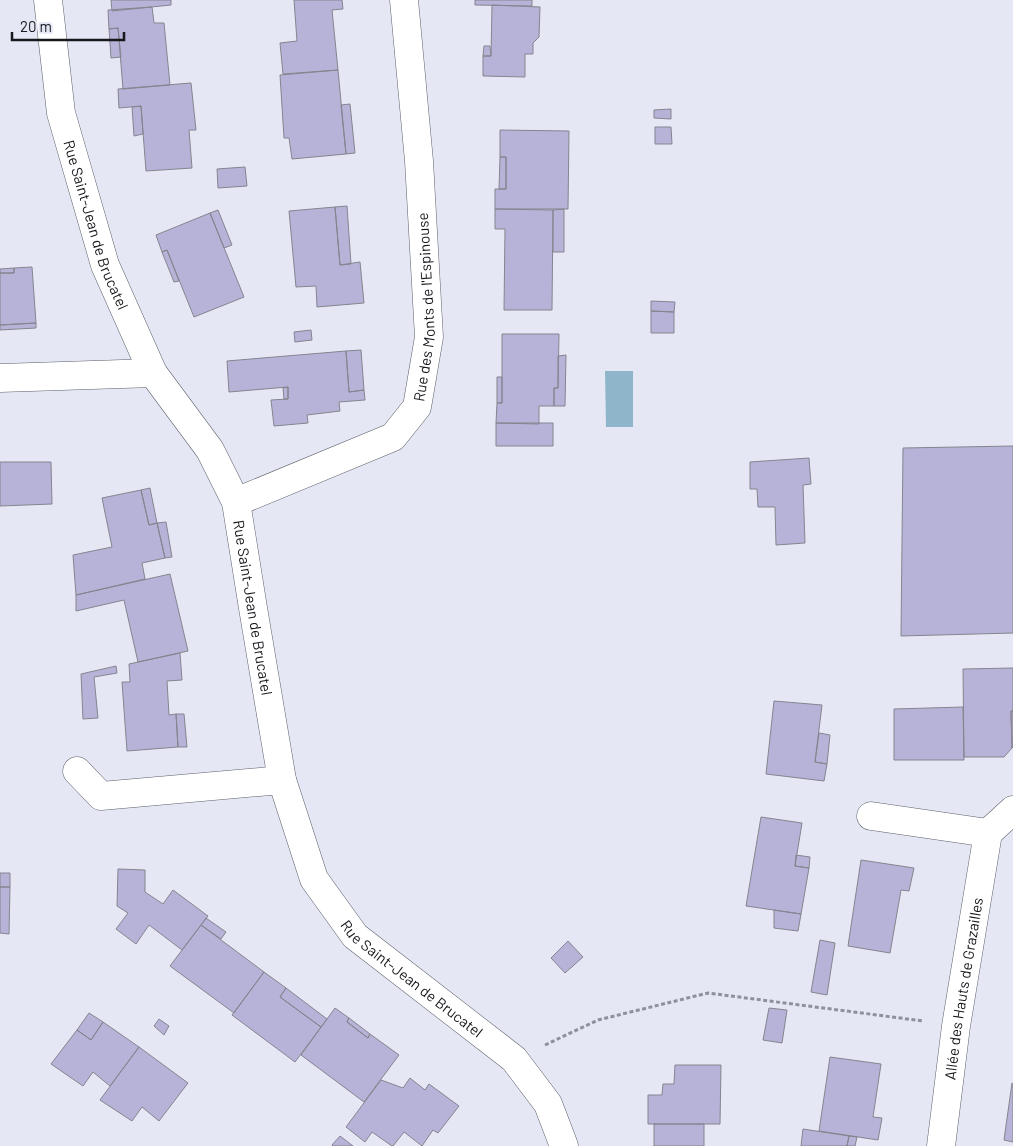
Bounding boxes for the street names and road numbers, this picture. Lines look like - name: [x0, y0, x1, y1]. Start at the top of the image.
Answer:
- street label: Rue Saint-Jean de Brucatel: [60, 138, 133, 312]
- street label: Rue des Monts de l'Espinouse: [409, 212, 438, 403]
- street label: Rue Saint-Jean de Brucatel: [230, 519, 277, 696]
- street label: Allée des Hauts de Grazailles: [940, 896, 986, 1081]
- street label: Rue Saint-Jean de Brucatel: [337, 916, 487, 1041]

